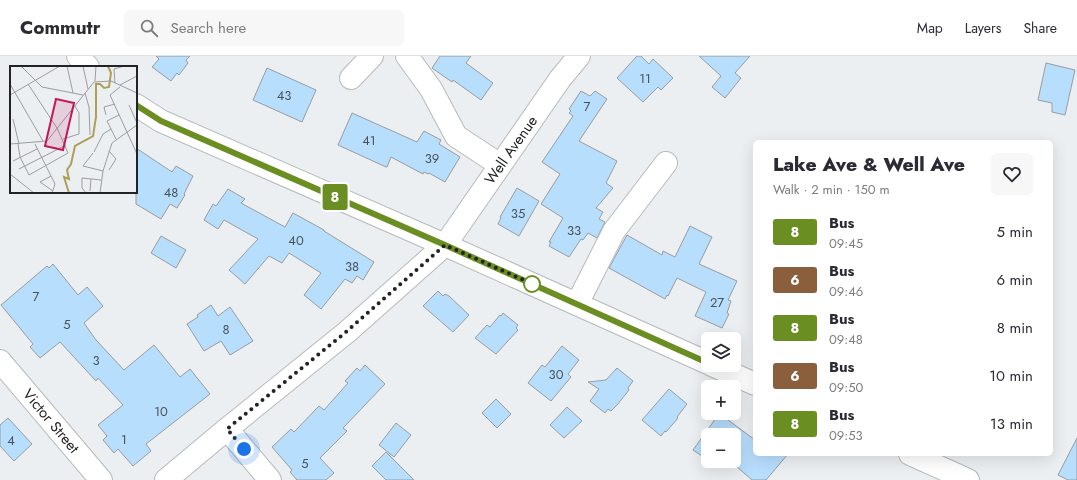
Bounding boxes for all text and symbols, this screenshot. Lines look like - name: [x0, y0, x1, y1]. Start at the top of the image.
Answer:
- search box: [124, 10, 404, 46]
- text: Commutr: [20, 14, 100, 41]
- icon: search: [138, 17, 160, 39]
- text: Search here: [170, 17, 246, 39]
- text: Map: [917, 18, 943, 38]
- text: Layers: [965, 18, 1001, 38]
- text: Share: [1023, 18, 1057, 38]
- inset map: [10, 66, 137, 193]
- house number: 11: [639, 69, 651, 88]
- house number: 43: [277, 86, 291, 105]
- house number: 7: [584, 97, 591, 116]
- street label: Well Avenue: [479, 111, 543, 189]
- house number: 41: [362, 131, 376, 150]
- house number: 39: [425, 149, 439, 168]
- text: Lake Ave & Well Ave: [773, 151, 965, 178]
- button: heart: [991, 153, 1033, 195]
- text: Walk · 2 min · 150 m: [773, 180, 890, 199]
- house number: 48: [164, 183, 178, 202]
- line badge: 8: [322, 184, 348, 210]
- text: 8: [331, 187, 339, 207]
- house number: 35: [511, 204, 525, 223]
- text: Bus: [829, 212, 854, 234]
- house number: 33: [567, 221, 581, 240]
- text: 5 min: [997, 221, 1033, 243]
- text: 8: [791, 222, 799, 242]
- house number: 40: [288, 231, 304, 250]
- text: 09:45: [829, 234, 863, 253]
- house number: 38: [345, 257, 359, 276]
- text: Bus: [829, 260, 854, 282]
- text: 6 min: [996, 269, 1033, 291]
- text: 6: [790, 270, 800, 290]
- unlabelled marker: [523, 275, 541, 293]
- text: 09:46: [829, 282, 863, 301]
- house number: 7: [33, 287, 40, 306]
- house number: 27: [710, 293, 724, 312]
- text: Bus: [829, 308, 854, 330]
- house number: 5: [63, 315, 71, 334]
- text: 8 min: [997, 317, 1033, 339]
- text: 8: [791, 318, 799, 338]
- house number: 8: [222, 320, 230, 339]
- text: 09:48: [829, 330, 863, 349]
- map controls: [701, 332, 741, 468]
- button: layers: [701, 332, 741, 372]
- house number: 3: [92, 351, 100, 370]
- text: Bus: [829, 356, 854, 378]
- house number: 30: [549, 365, 564, 384]
- text: 10 min: [989, 365, 1033, 387]
- text: 6: [790, 366, 800, 386]
- text: 09:50: [829, 378, 863, 397]
- button: +: [701, 380, 741, 420]
- street label: Victor Street: [17, 384, 85, 458]
- house number: 10: [154, 402, 168, 421]
- text: Bus: [829, 404, 854, 426]
- text: 13 min: [990, 413, 1033, 435]
- text: 8: [791, 414, 799, 434]
- text: 09:53: [829, 426, 863, 445]
- button: −: [701, 428, 741, 468]
- house number: 1: [121, 430, 127, 449]
- house number: 4: [7, 431, 15, 450]
- your location: [234, 439, 254, 459]
- house number: 5: [301, 454, 309, 473]

